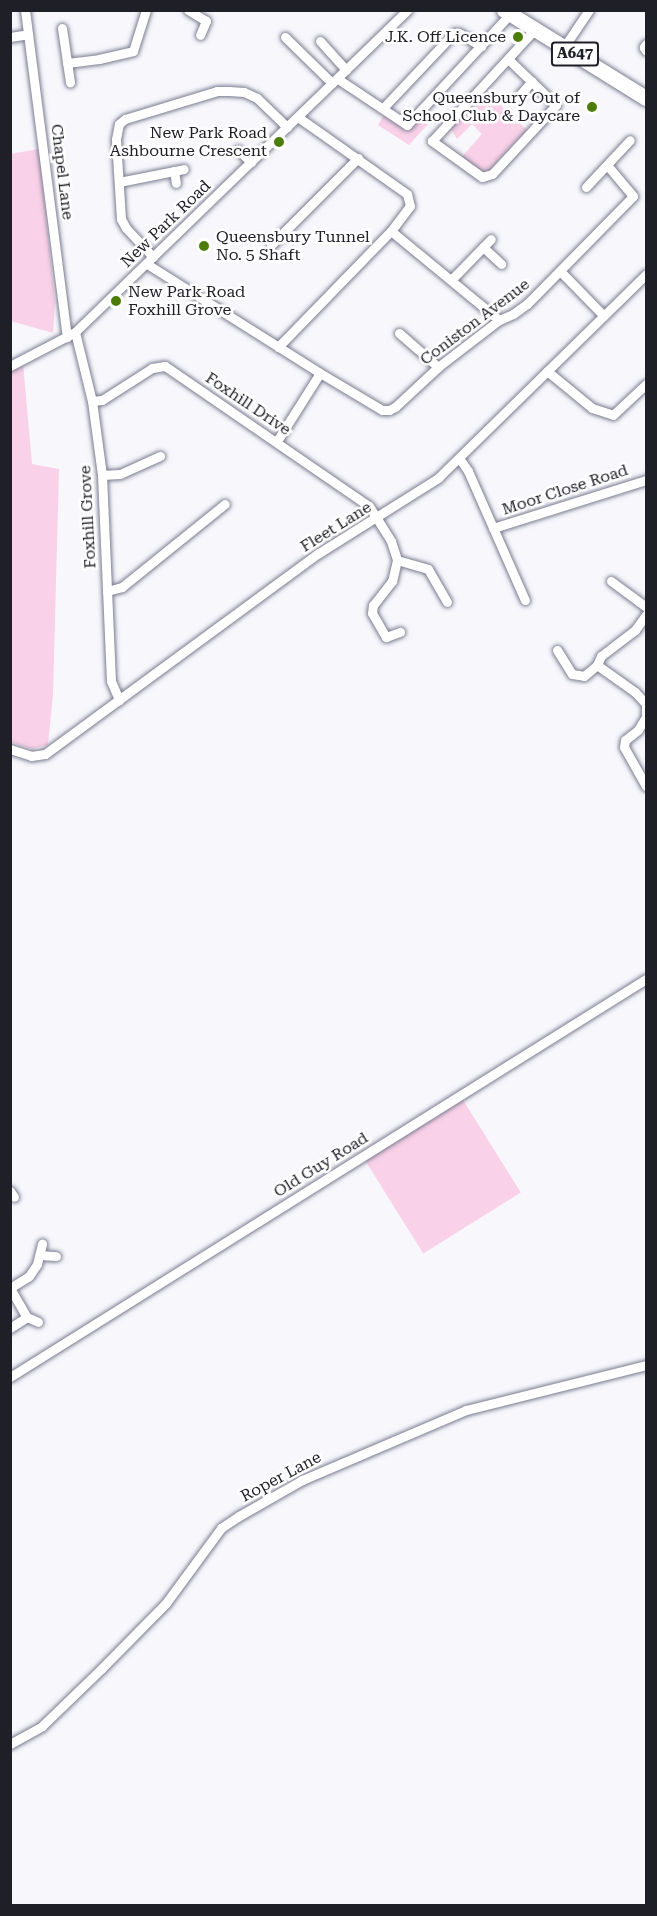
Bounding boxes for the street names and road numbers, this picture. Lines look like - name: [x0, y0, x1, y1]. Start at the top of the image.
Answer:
- road number: A647: [550, 42, 600, 66]
- street label: Chapel Lane: [47, 123, 77, 221]
- street label: New Park Road: [117, 176, 215, 272]
- street label: Coniston Avenue: [417, 275, 533, 369]
- street label: Foxhill Drive: [202, 368, 294, 440]
- street label: Moor Close Road: [500, 461, 630, 519]
- street label: Foxhill Grove: [76, 465, 100, 569]
- street label: Fleet Lane: [297, 498, 375, 556]
- street label: Old Guy Road: [270, 1128, 372, 1202]
- street label: Roper Lane: [237, 1448, 325, 1506]

